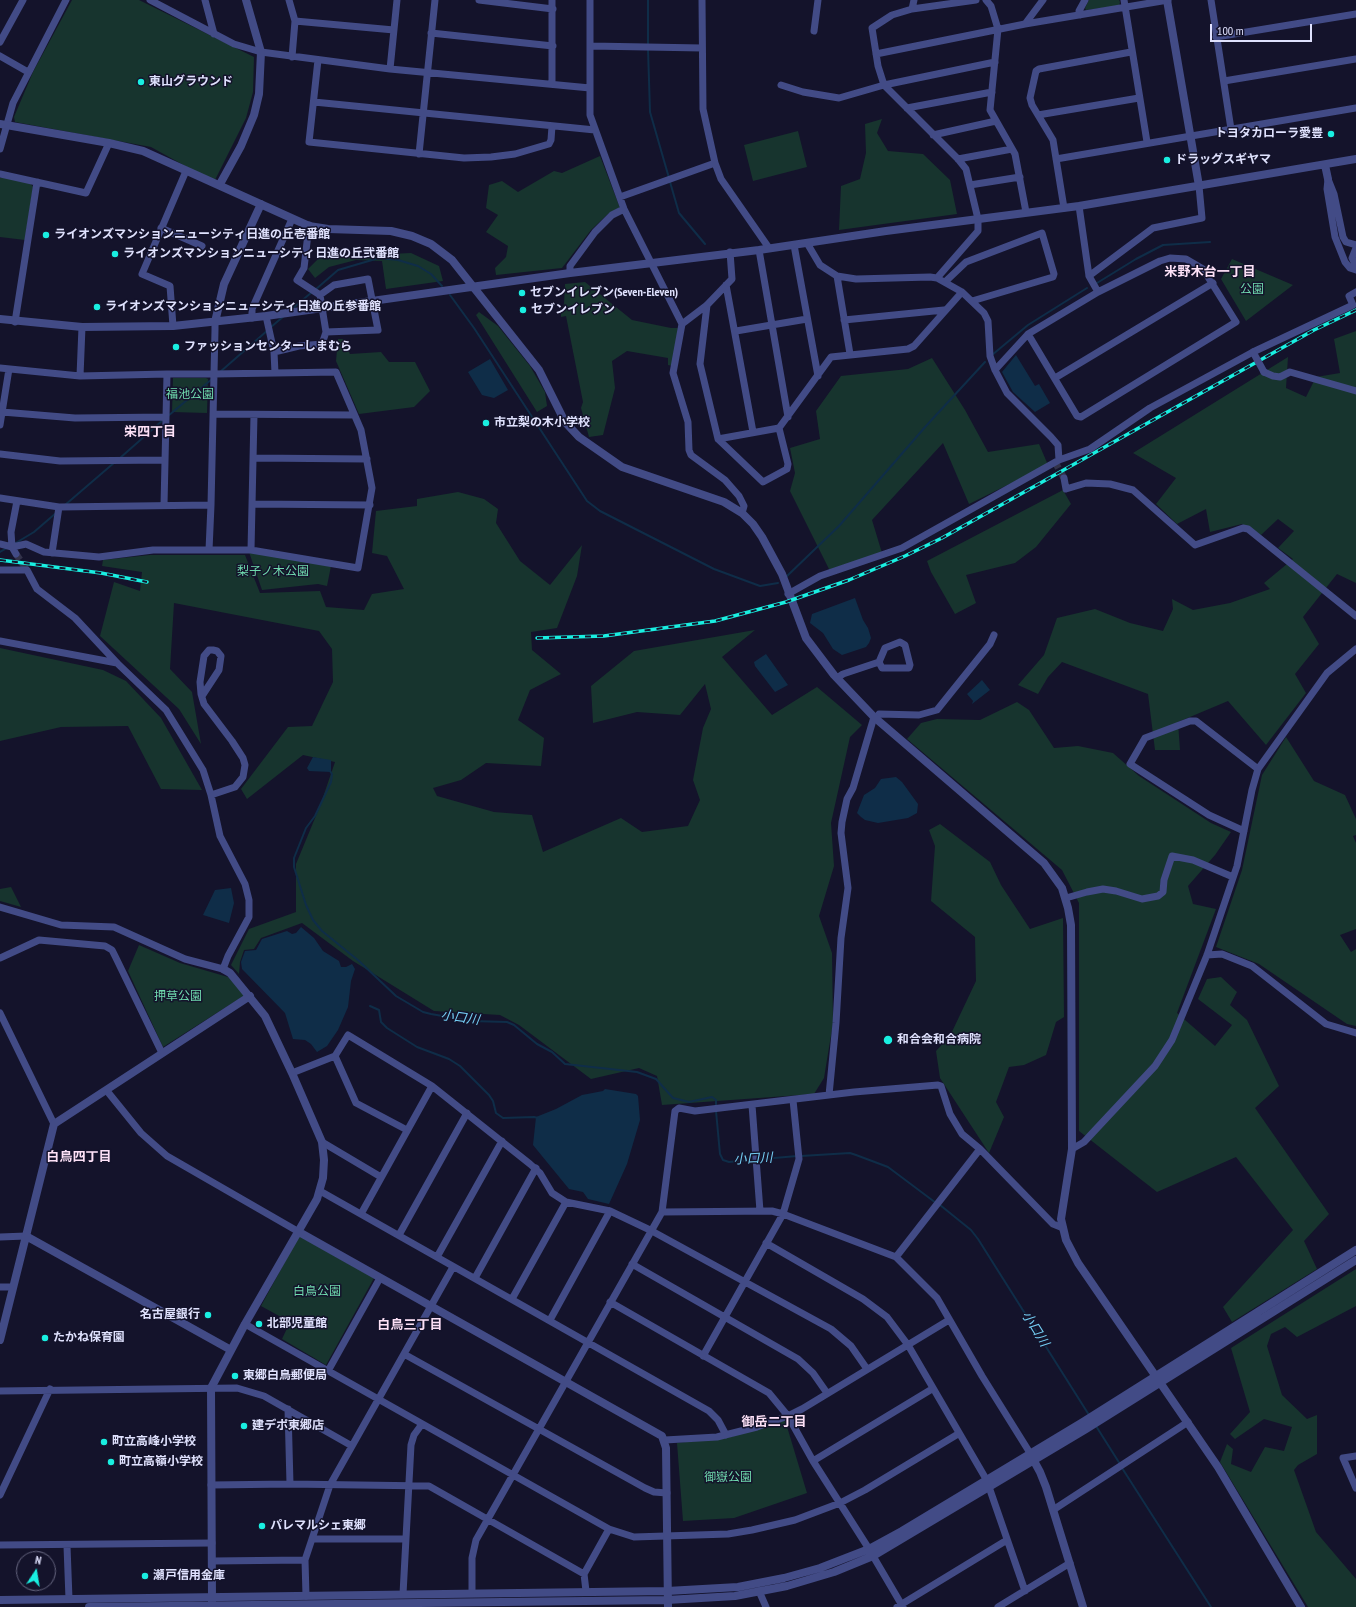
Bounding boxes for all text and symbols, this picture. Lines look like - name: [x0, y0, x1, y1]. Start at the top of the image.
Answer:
- scale bar: [1212, 16, 1314, 42]
- text: 100 m: [1217, 23, 1244, 38]
- place label: 東山グラウンド: [149, 75, 233, 89]
- marker: 東山グラウンド: [136, 77, 146, 87]
- place label: トヨタカローラ愛豊: [1215, 127, 1323, 141]
- marker: トヨタカローラ愛豊: [1326, 129, 1336, 139]
- place label: ドラッグスギヤマ: [1175, 153, 1271, 167]
- marker: ドラッグスギヤマ: [1162, 155, 1172, 165]
- place label: ライオンズマンションニューシティ日進の丘壱番館: [54, 228, 330, 242]
- marker: ライオンズマンションニューシティ日進の丘壱番館: [41, 230, 51, 240]
- place label: ライオンズマンションニューシティ日進の丘弐番館: [123, 247, 399, 261]
- marker: ライオンズマンションニューシティ日進の丘弐番館: [110, 249, 120, 259]
- district label: 米野木台一丁目: [1165, 264, 1255, 280]
- park label: 公園: [1240, 283, 1264, 297]
- place label: セブンイレブン(Seven-Eleven): [530, 286, 678, 300]
- marker: セブンイレブン(Seven-Eleven): [517, 288, 527, 298]
- place label: ライオンズマンションニューシティ日進の丘参番館: [105, 300, 381, 314]
- marker: ライオンズマンションニューシティ日進の丘参番館: [92, 302, 102, 312]
- place label: セブンイレブン: [531, 303, 615, 317]
- marker: セブンイレブン: [518, 305, 528, 315]
- place label: ファッションセンターしまむら: [184, 340, 352, 354]
- marker: ファッションセンターしまむら: [171, 342, 181, 352]
- park label: 福池公園: [166, 388, 214, 402]
- place label: 市立梨の木小学校: [494, 416, 590, 430]
- marker: 市立梨の木小学校: [481, 418, 491, 428]
- district label: 栄四丁目: [124, 424, 176, 440]
- park label: 梨子ノ木公園: [237, 565, 309, 579]
- park label: 押草公園: [154, 990, 202, 1004]
- water label: 小口川: [440, 1008, 480, 1028]
- place label: 和合会和合病院: [897, 1033, 981, 1047]
- marker: 和合会和合病院: [882, 1034, 894, 1046]
- district label: 白鳥四丁目: [47, 1149, 111, 1165]
- water label: 小口川: [733, 1150, 773, 1168]
- park label: 白鳥公園: [293, 1285, 341, 1299]
- place label: 名古屋銀行: [140, 1308, 200, 1322]
- water label: 小口川: [1018, 1308, 1052, 1350]
- marker: 名古屋銀行: [203, 1310, 213, 1320]
- place label: 北部児童館: [267, 1317, 327, 1331]
- district label: 白鳥三丁目: [378, 1317, 442, 1333]
- marker: 北部児童館: [254, 1319, 264, 1329]
- place label: たかね保育園: [53, 1331, 125, 1345]
- marker: たかね保育園: [40, 1333, 50, 1343]
- place label: 東郷白鳥郵便局: [243, 1369, 327, 1383]
- marker: 東郷白鳥郵便局: [230, 1371, 240, 1381]
- district label: 御岳二丁目: [742, 1414, 806, 1430]
- place label: 建デポ東郷店: [252, 1419, 324, 1433]
- marker: 建デポ東郷店: [239, 1421, 249, 1431]
- place label: 町立高峰小学校: [112, 1435, 196, 1449]
- marker: 町立高峰小学校: [99, 1437, 109, 1447]
- place label: 町立高嶺小学校: [119, 1455, 203, 1469]
- marker: 町立高嶺小学校: [106, 1457, 116, 1467]
- park label: 御嶽公園: [704, 1471, 752, 1485]
- place label: パレマルシェ東郷: [270, 1519, 366, 1533]
- marker: パレマルシェ東郷: [257, 1521, 267, 1531]
- north arrow: [16, 1551, 56, 1591]
- text: N: [34, 1553, 43, 1568]
- place label: 瀬戸信用金庫: [153, 1569, 225, 1583]
- marker: 瀬戸信用金庫: [140, 1571, 150, 1581]

